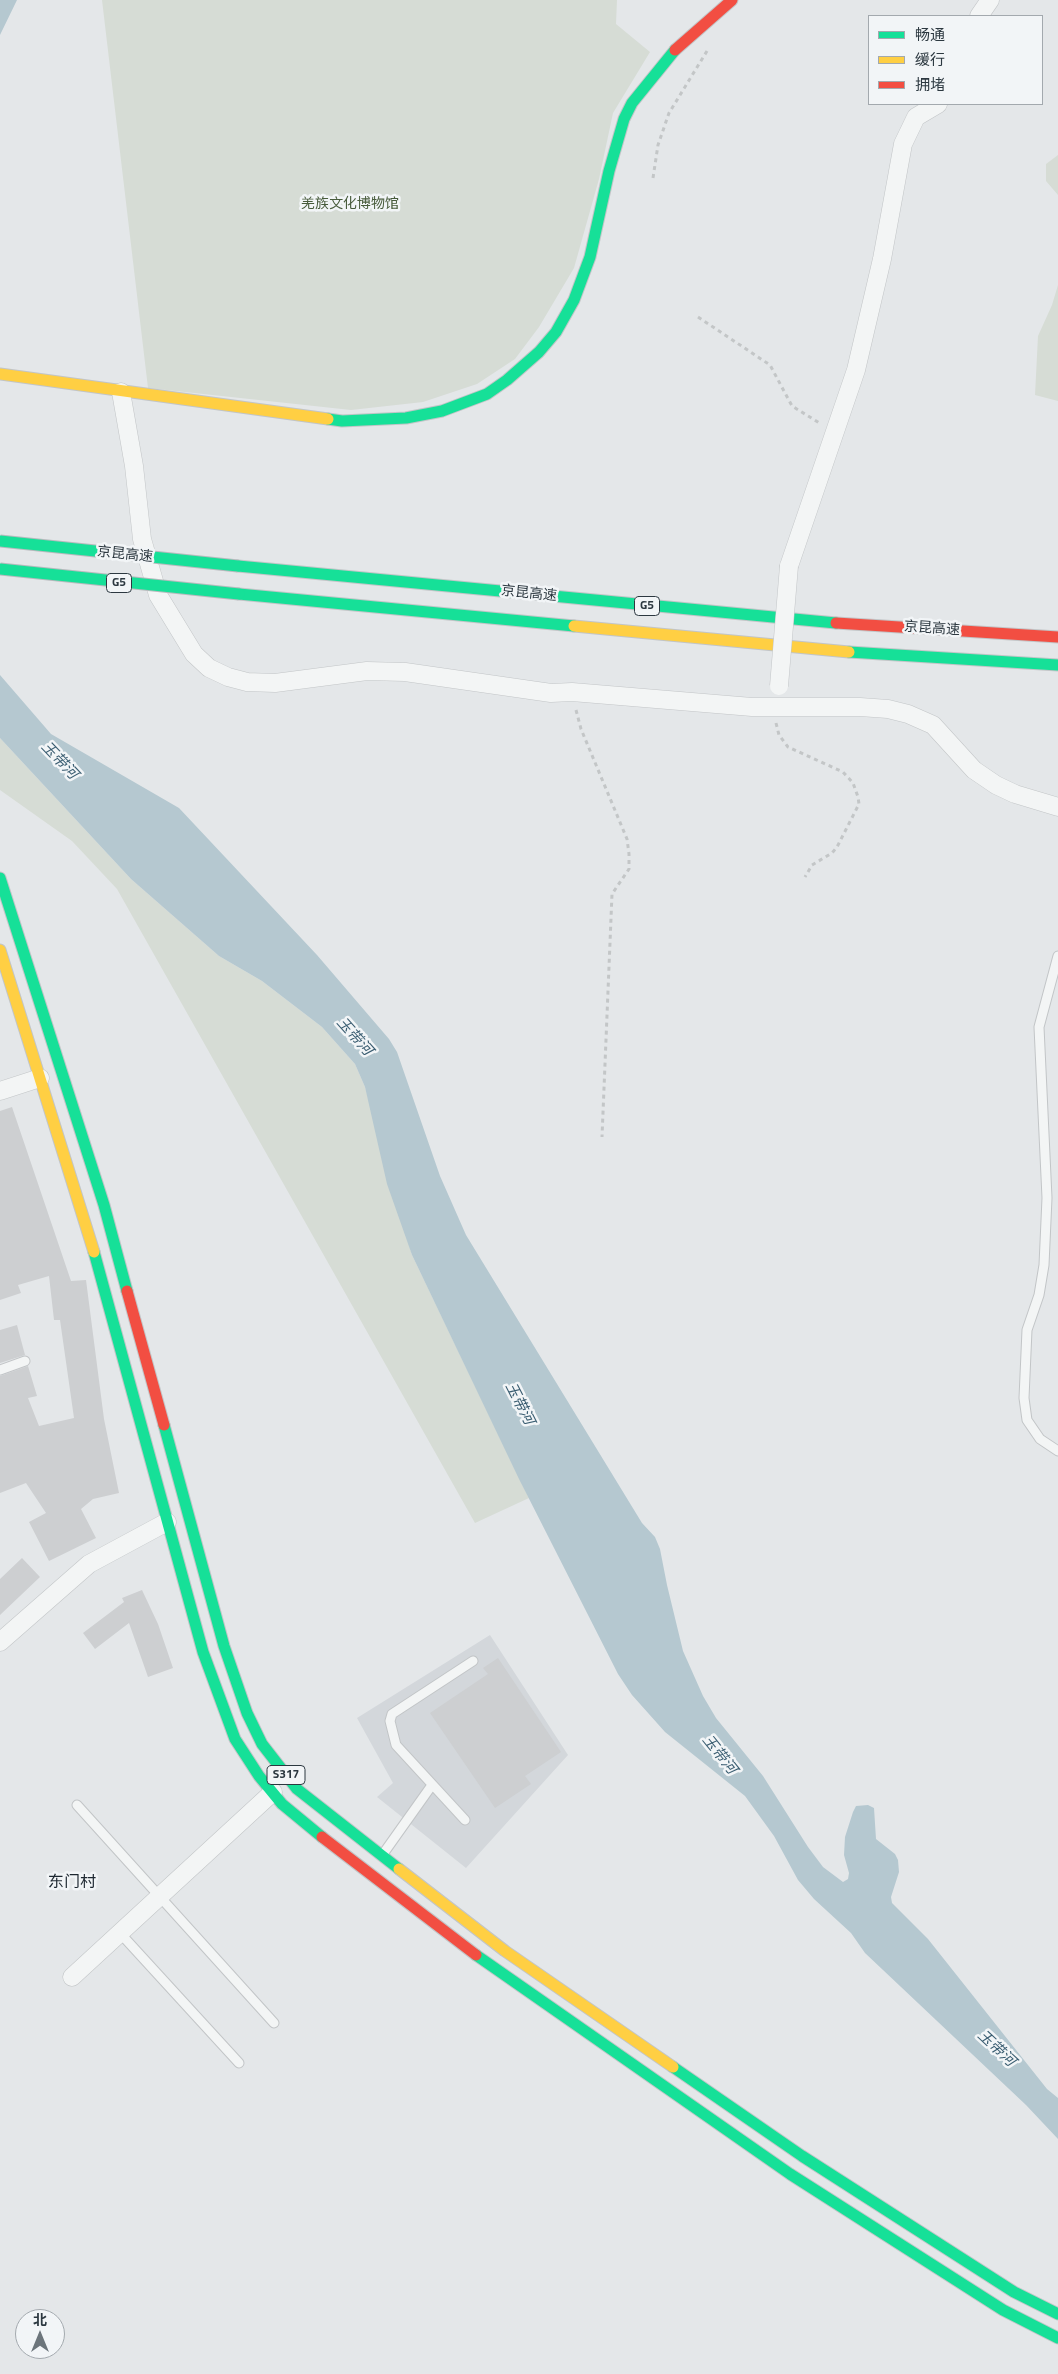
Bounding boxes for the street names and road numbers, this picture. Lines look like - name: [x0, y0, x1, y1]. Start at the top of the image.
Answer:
- street label: 京昆高速: [96, 544, 154, 566]
- road number: G5: [106, 574, 132, 592]
- street label: 京昆高速: [500, 583, 558, 605]
- road number: G5: [634, 596, 660, 616]
- street label: 京昆高速: [903, 619, 961, 639]
- road number: S317: [267, 1766, 305, 1784]

